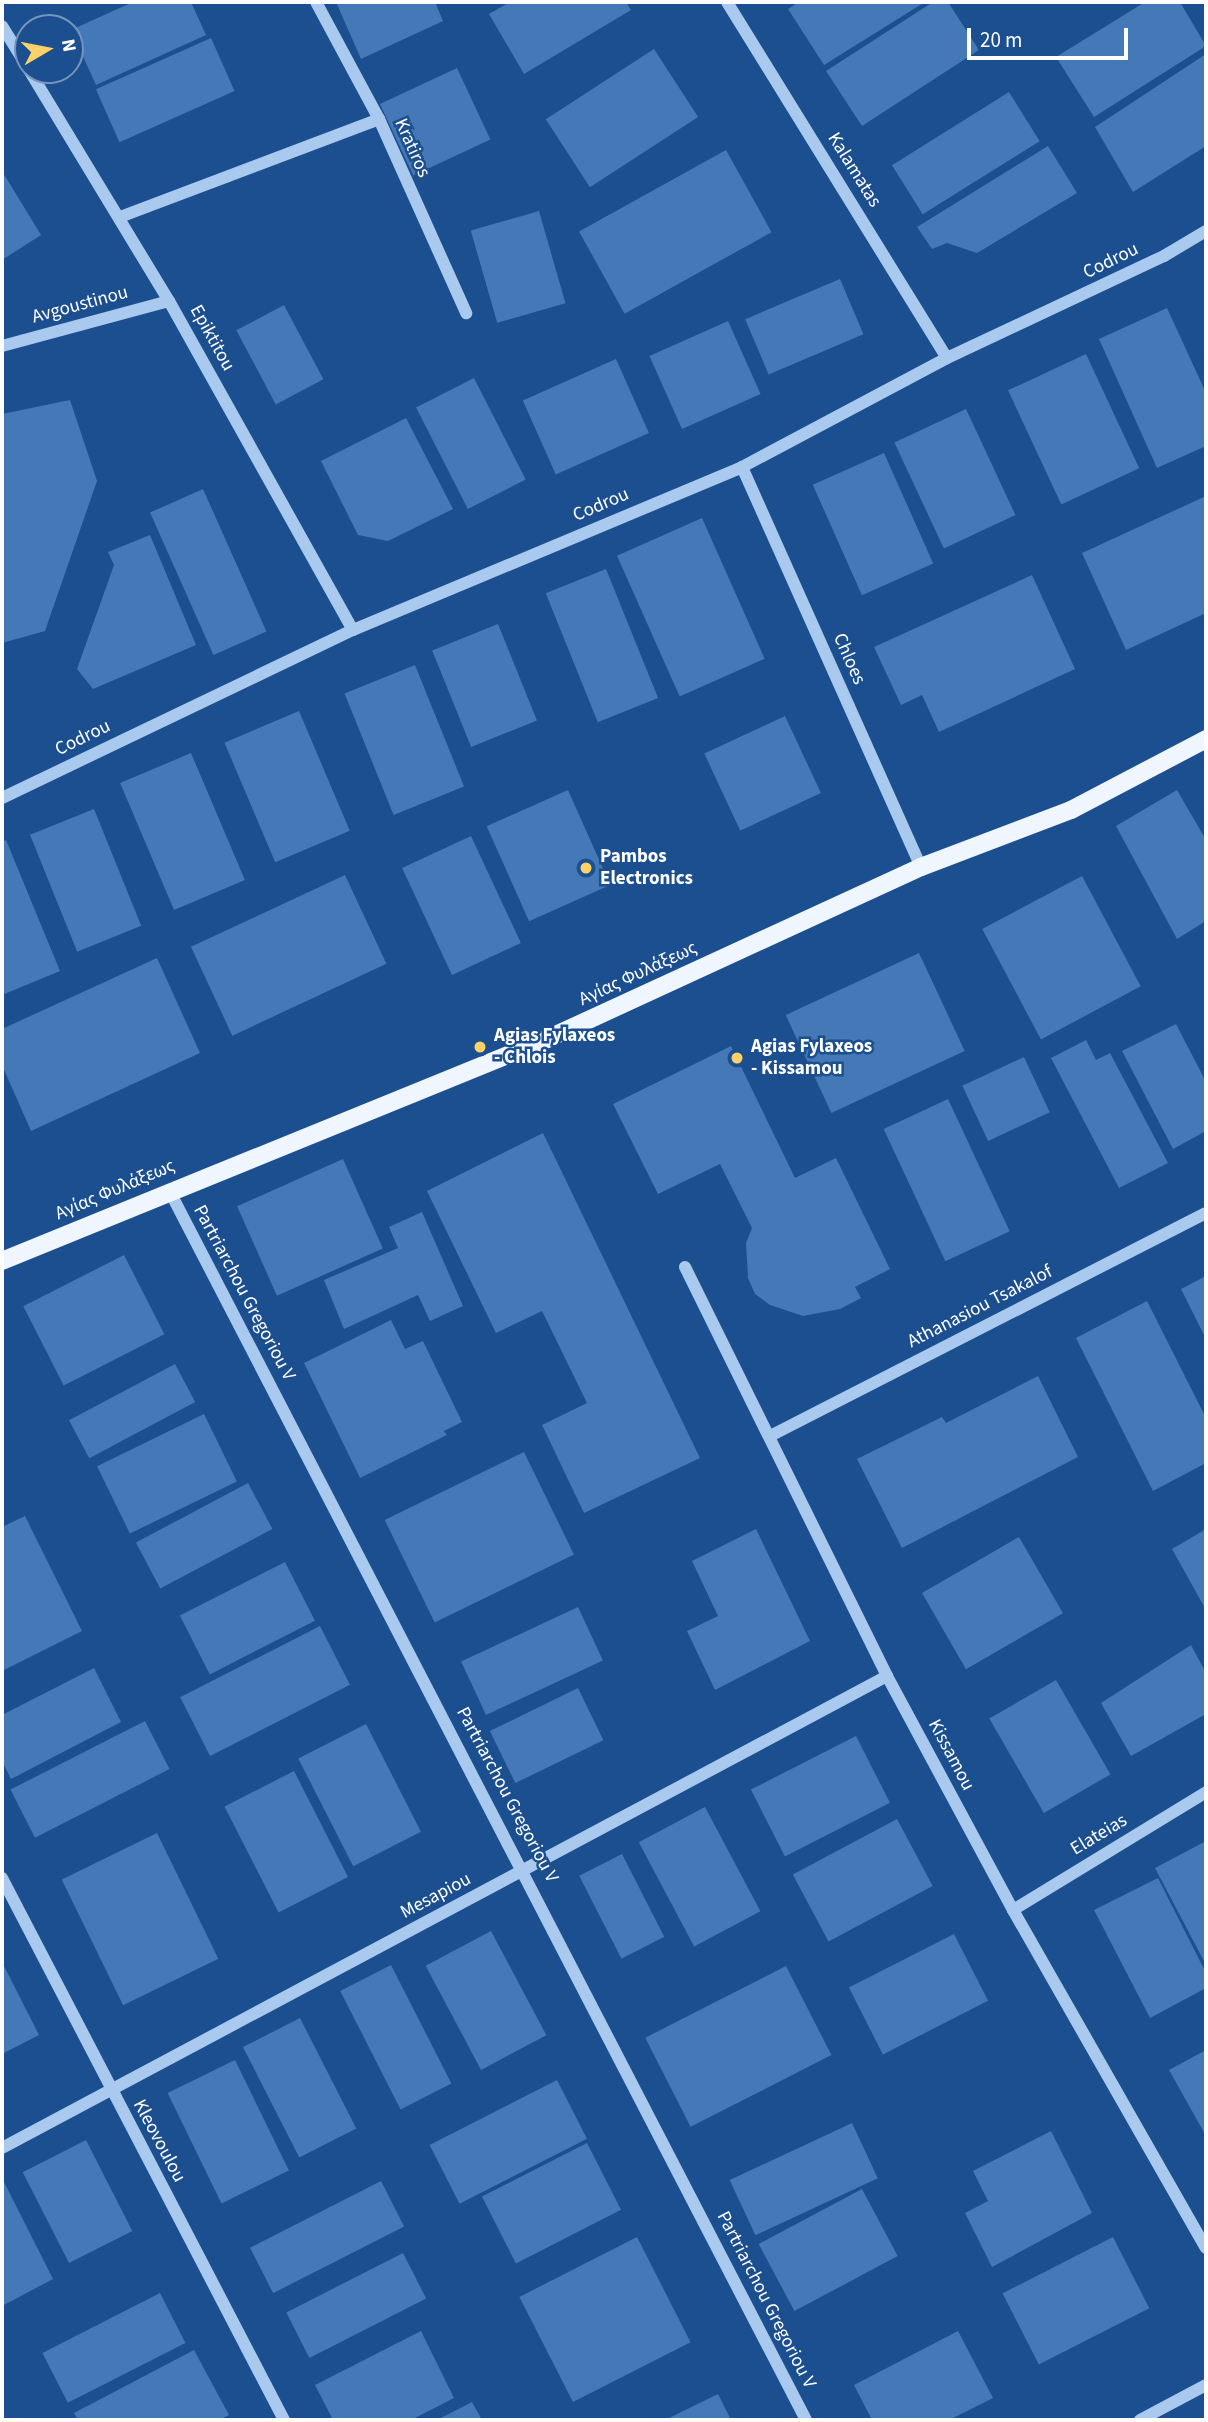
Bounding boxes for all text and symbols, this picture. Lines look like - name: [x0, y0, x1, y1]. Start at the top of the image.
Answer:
- north arrow: [14, 14, 84, 84]
- scale bar: [970, 14, 1131, 58]
- text: 20 m: [980, 25, 1022, 55]
- text: N: [54, 37, 83, 54]
- street label: Kratiros: [389, 115, 435, 181]
- street label: Kalamatas: [822, 129, 886, 211]
- street label: Codrou: [1080, 238, 1142, 284]
- street label: Avgoustinou: [29, 281, 131, 329]
- street label: Epiktitou: [185, 301, 239, 375]
- street label: Codrou: [570, 483, 632, 527]
- street label: Chloes: [828, 630, 870, 688]
- street label: Codrou: [52, 715, 114, 761]
- place label: Pambos Electronics: [600, 846, 693, 890]
- marker: Pambos Electronics: [578, 860, 594, 876]
- street label: Αγίας Φυλάξεως: [575, 937, 701, 1011]
- place label: Agias Fylaxeos - Chlois: [494, 1025, 615, 1069]
- place label: Agias Fylaxeos - Kissamou: [751, 1036, 872, 1080]
- marker: Agias Fylaxeos - Chlois: [472, 1039, 488, 1055]
- marker: Agias Fylaxeos - Kissamou: [729, 1050, 745, 1066]
- street label: Αγίας Φυλάξεως: [52, 1155, 178, 1225]
- street label: Partriarchou Gregoriou V: [188, 1201, 300, 1385]
- street label: Athanasiou Tsakalof: [904, 1261, 1056, 1353]
- street label: Partriarchou Gregoriou V: [451, 1703, 563, 1887]
- street label: Kissamou: [923, 1715, 979, 1795]
- street label: Elateias: [1067, 1809, 1131, 1861]
- street label: Mesapiou: [397, 1868, 475, 1924]
- street label: Kleovoulou: [128, 2096, 190, 2186]
- street label: Partriarchou Gregoriou V: [711, 2208, 821, 2392]

